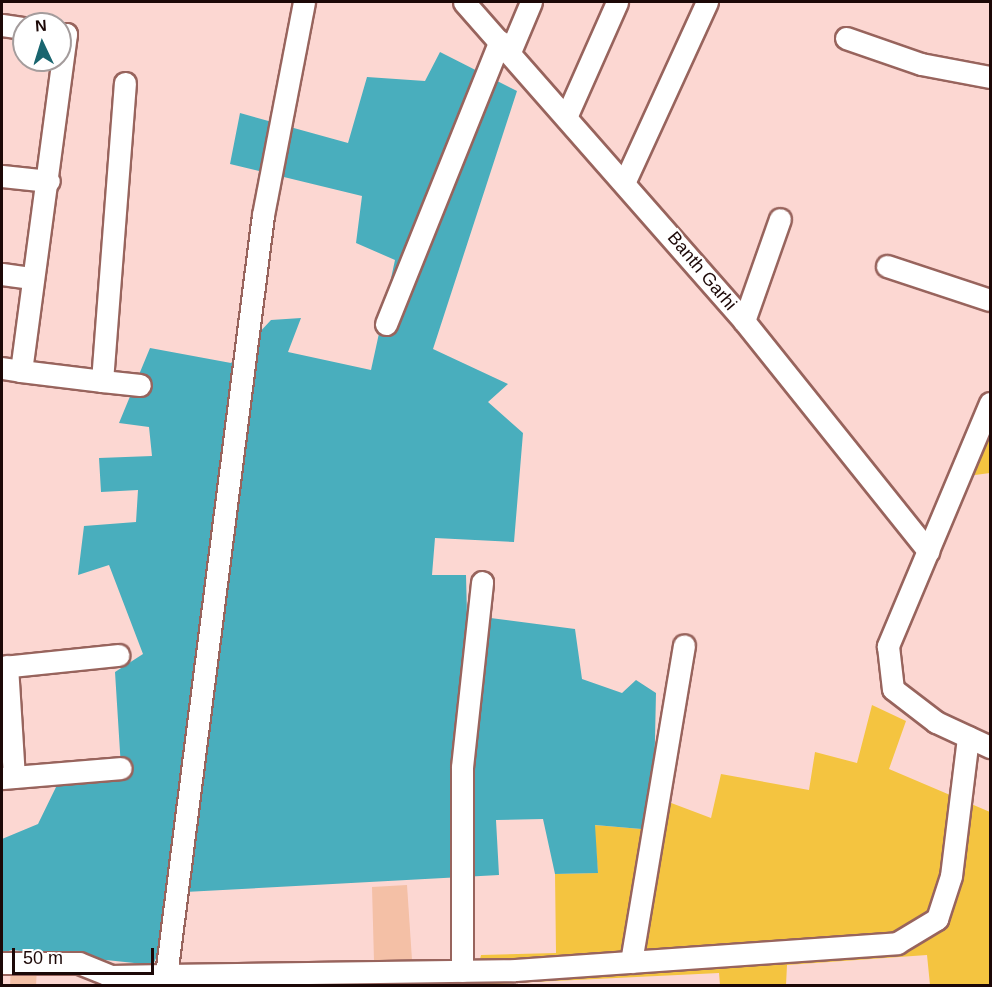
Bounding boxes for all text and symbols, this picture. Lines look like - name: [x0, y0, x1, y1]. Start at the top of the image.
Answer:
- north arrow: [12, 12, 72, 72]
- text: N: [34, 17, 47, 34]
- street label: Banth Garhi: [663, 227, 741, 315]
- scale bar: [15, 936, 158, 974]
- text: 50 m: [23, 948, 63, 968]

